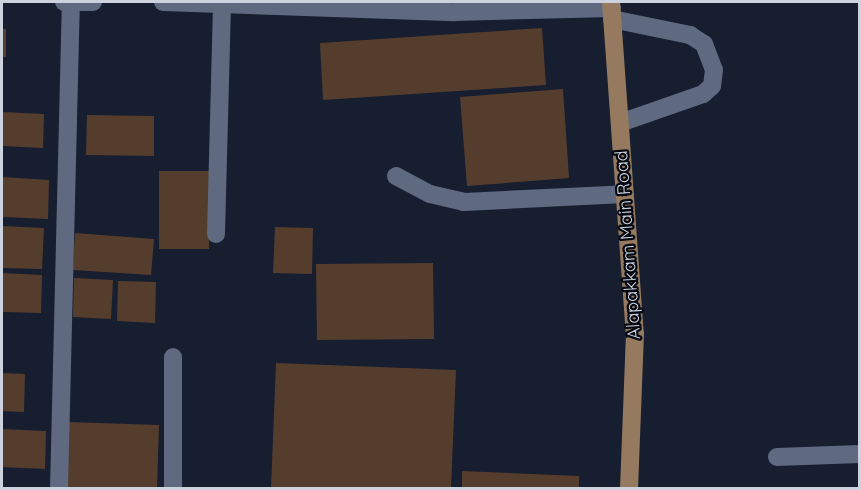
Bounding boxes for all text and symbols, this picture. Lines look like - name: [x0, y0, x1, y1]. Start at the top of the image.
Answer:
- street label: Alapakkam Main Road: [611, 150, 645, 340]

